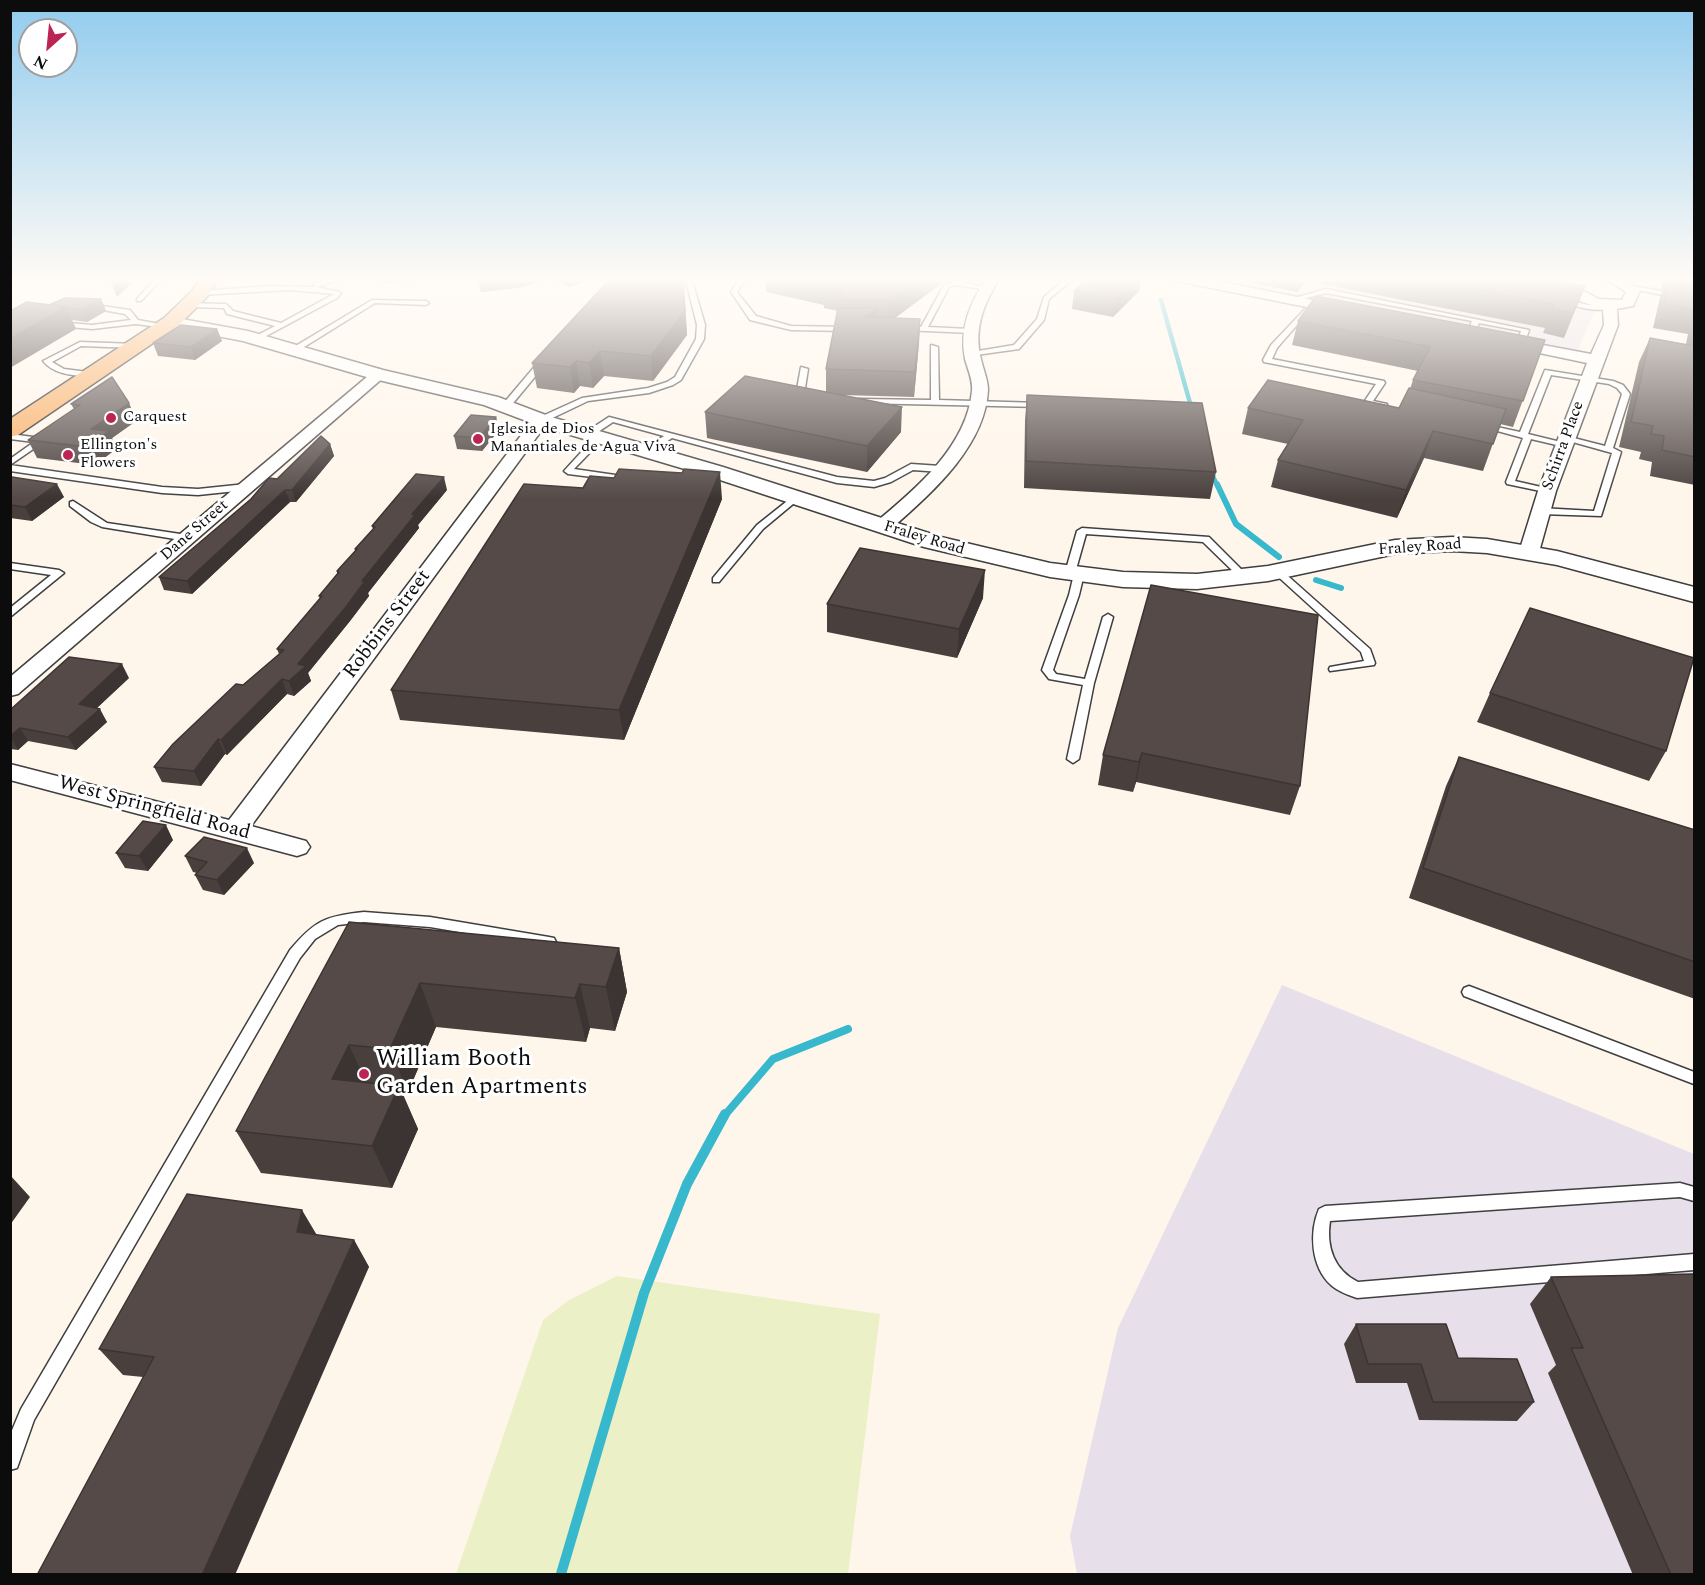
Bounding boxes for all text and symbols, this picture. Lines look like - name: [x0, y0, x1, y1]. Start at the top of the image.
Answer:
- north arrow: [18, 18, 78, 78]
- text: N: [29, 49, 52, 76]
- street label: Schirra Place: [1539, 399, 1589, 493]
- place label: Carquest: [123, 408, 187, 428]
- marker: Carquest: [104, 411, 118, 425]
- place label: Iglesia de Dios Manantiales de Agua Viva: [490, 420, 676, 458]
- marker: Iglesia de Dios Manantiales de Agua Viva: [471, 432, 485, 446]
- place label: Ellington's Flowers: [80, 436, 157, 474]
- marker: Ellington's Flowers: [61, 448, 75, 462]
- street label: Dane Street: [157, 496, 233, 566]
- street label: Fraley Road: [881, 518, 967, 560]
- street label: Fraley Road: [1378, 536, 1462, 560]
- street label: Robbins Street: [339, 566, 437, 684]
- street label: West Springfield Road: [55, 772, 253, 846]
- place label: William Booth Garden Apartments: [376, 1046, 588, 1102]
- marker: William Booth Garden Apartments: [357, 1067, 371, 1081]

